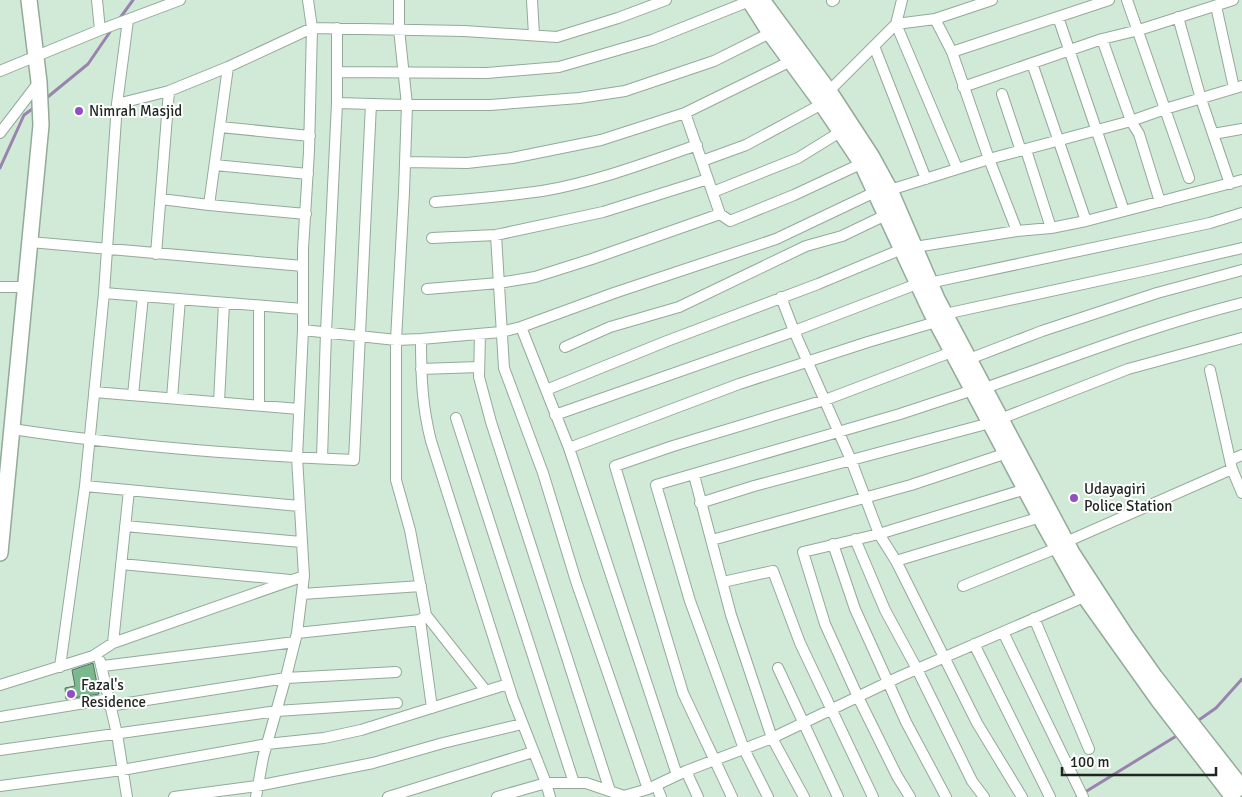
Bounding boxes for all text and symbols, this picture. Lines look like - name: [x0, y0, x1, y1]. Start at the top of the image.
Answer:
- place label: Nimrah Masjid: [89, 102, 182, 120]
- marker: Nimrah Masjid: [73, 105, 85, 117]
- place label: Udayagiri Police Station: [1084, 480, 1173, 515]
- marker: Udayagiri Police Station: [1068, 492, 1080, 504]
- place label: Fazal's Residence: [81, 676, 146, 711]
- marker: Fazal's Residence: [65, 688, 77, 700]
- scale bar: [1062, 744, 1216, 776]
- text: 100 m: [1070, 753, 1110, 771]

